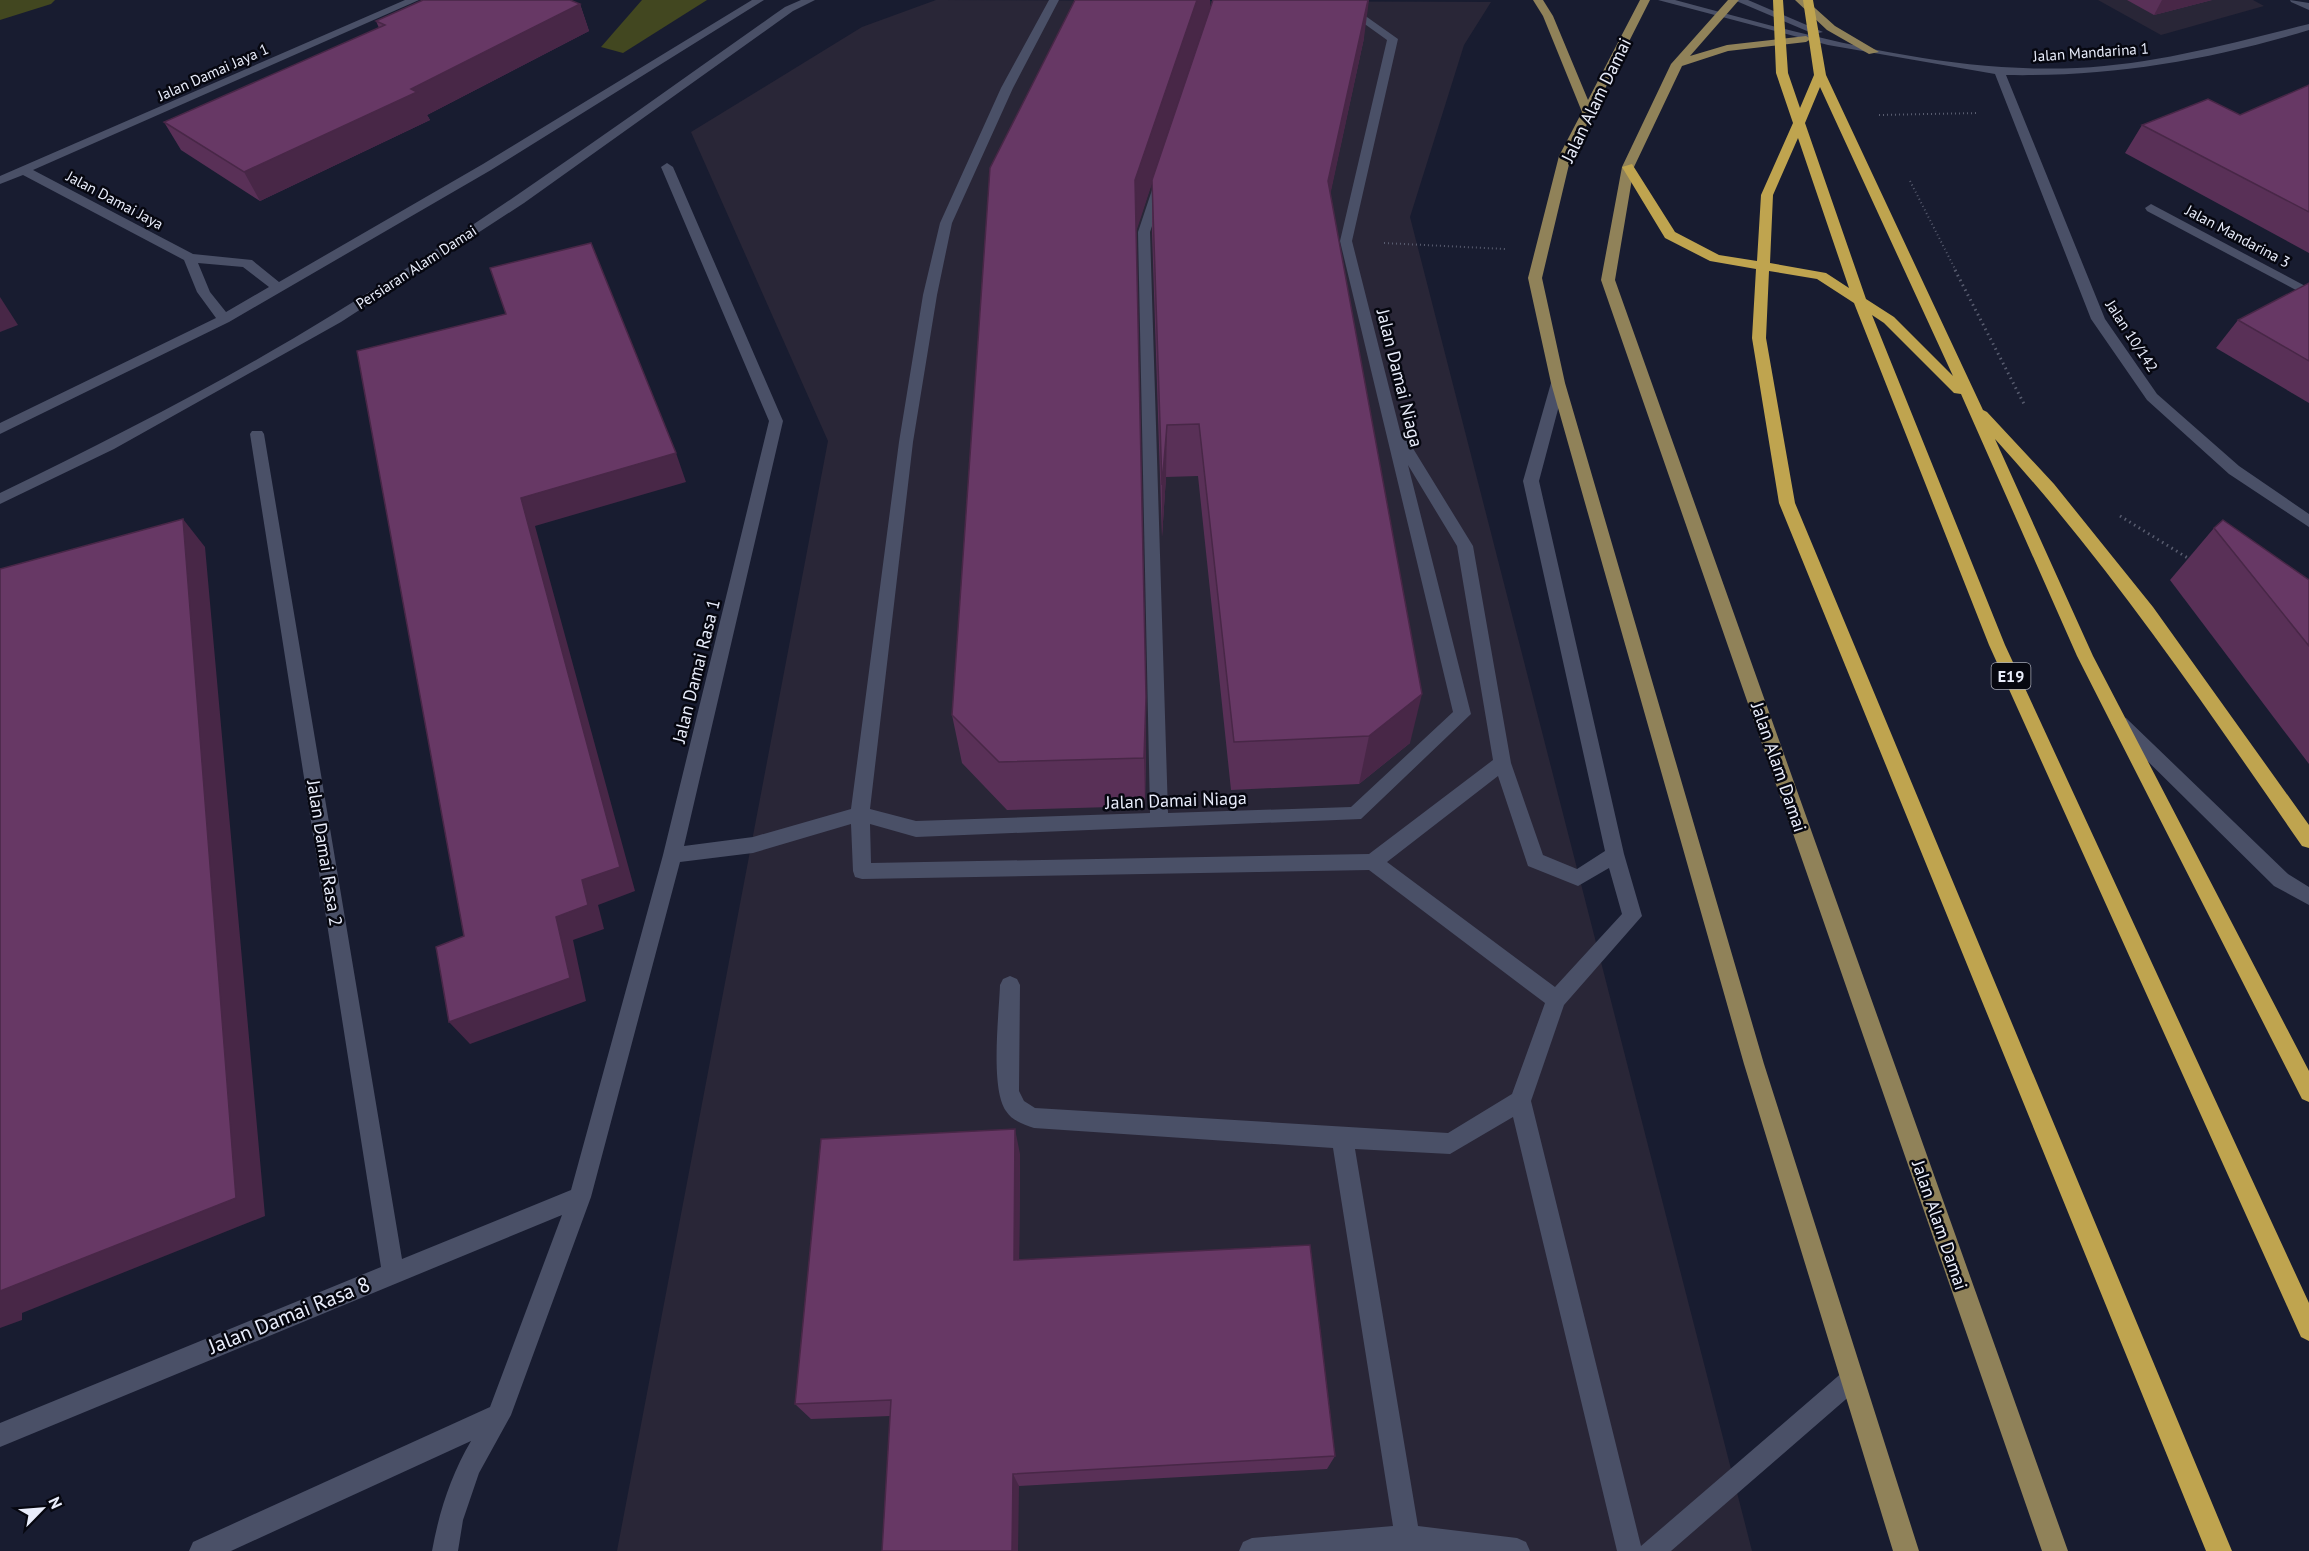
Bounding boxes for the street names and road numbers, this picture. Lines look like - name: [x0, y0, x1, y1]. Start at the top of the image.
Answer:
- street label: Jalan Alam Damai: [1555, 34, 1636, 167]
- street label: Jalan Mandarina 1: [2032, 38, 2149, 66]
- street label: Jalan Damai Jaya 1: [154, 39, 271, 105]
- street label: Jalan Damai Jaya: [62, 166, 167, 233]
- street label: Jalan Mandarina 3: [2182, 200, 2294, 272]
- street label: Persiaran Alam Damai: [352, 221, 480, 313]
- street label: Jalan 10/142: [2101, 296, 2162, 376]
- street label: Jalan Damai Niaga: [1372, 306, 1428, 449]
- street label: Jalan Damai Rasa 1: [667, 597, 725, 746]
- road number: E19: [1992, 663, 2030, 689]
- street label: Jalan Alam Damai: [1746, 698, 1812, 835]
- street label: Jalan Damai Rasa 2: [302, 777, 348, 928]
- street label: Jalan Damai Niaga: [1104, 786, 1247, 814]
- street label: Jalan Alam Damai: [1907, 1156, 1973, 1293]
- street label: Jalan Damai Rasa 8: [203, 1270, 374, 1360]

